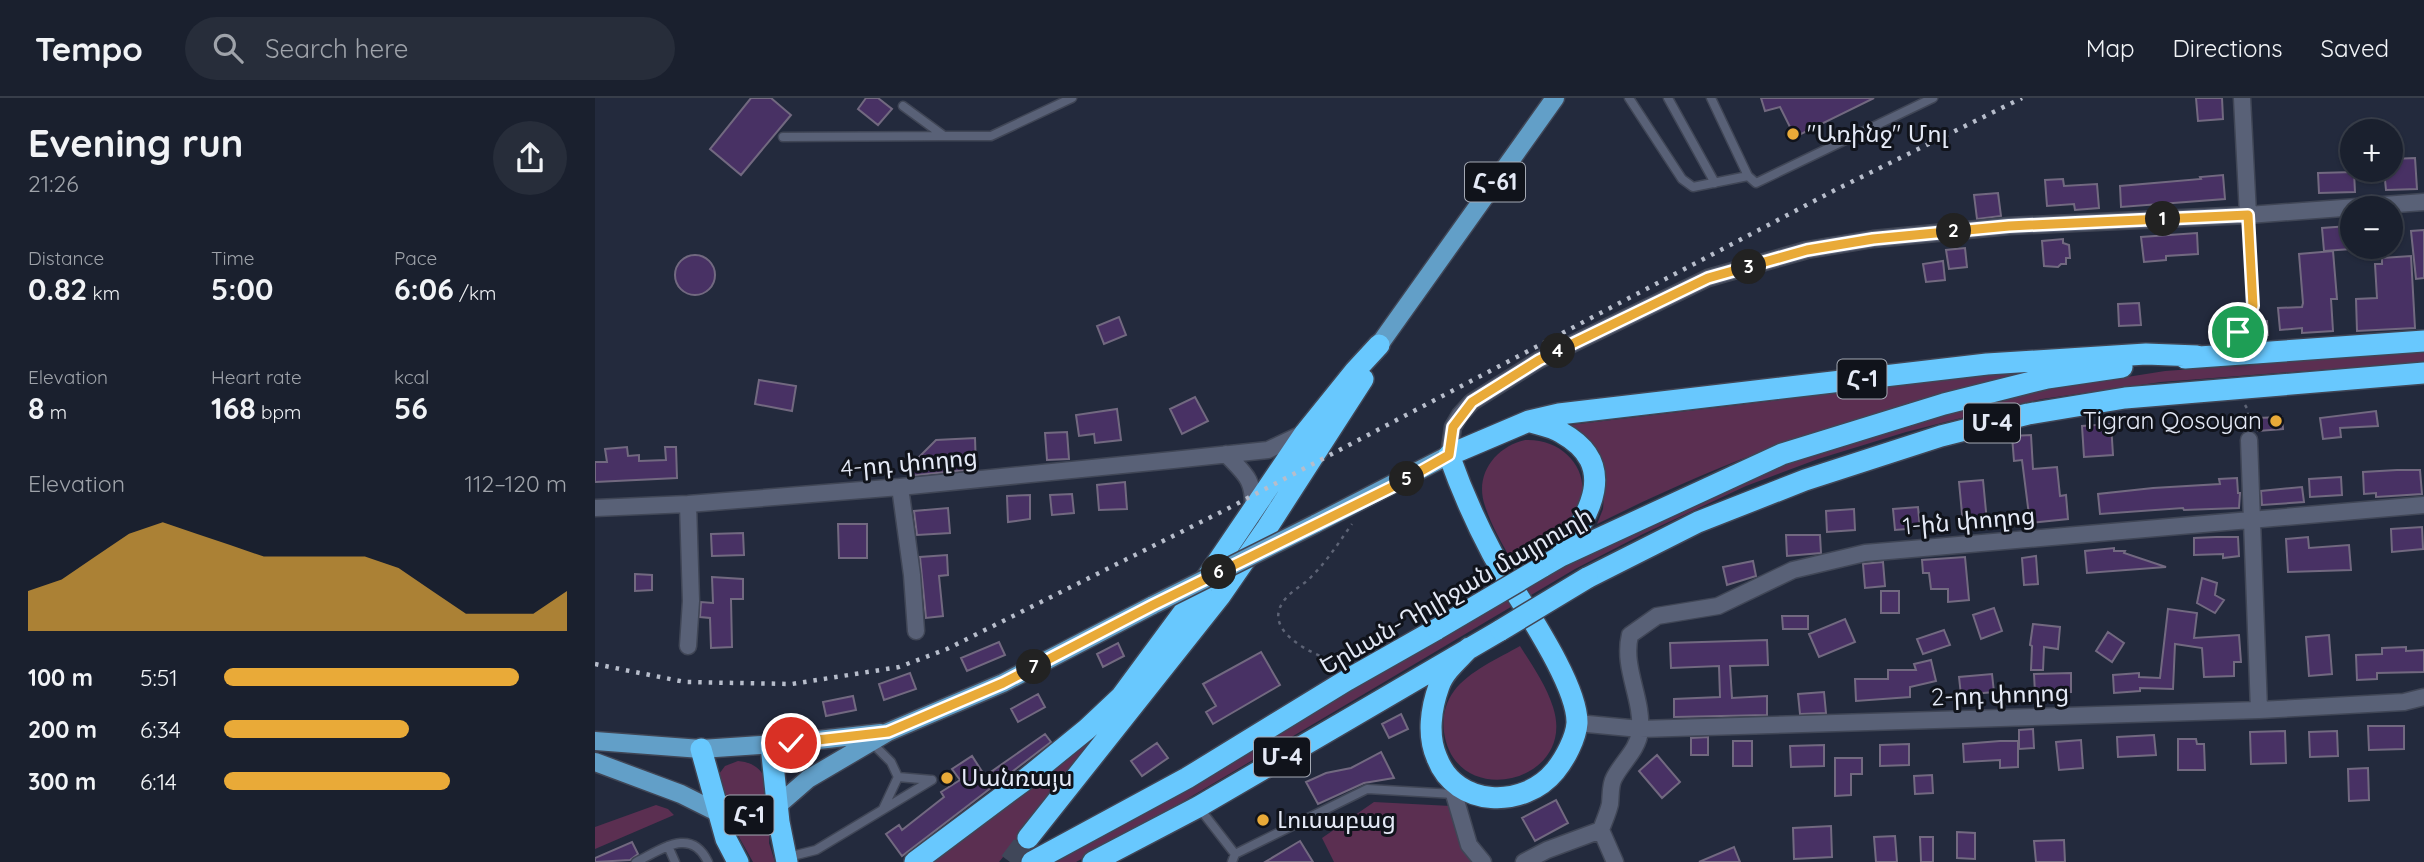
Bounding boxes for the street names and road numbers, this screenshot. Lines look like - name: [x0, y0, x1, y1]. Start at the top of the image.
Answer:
- road number: Հ-61: [1465, 162, 1525, 202]
- road number: Հ-1: [1837, 360, 1887, 398]
- road number: Մ-4: [1964, 404, 2020, 442]
- street label: 4-րդ փողոց: [839, 441, 979, 483]
- street label: 1-ին փողոց: [1902, 499, 2036, 541]
- street label: Երևան-Դիլիջան մայրուղի: [1314, 500, 1597, 681]
- street label: 2-րդ փողոց: [1930, 677, 2069, 711]
- road number: Մ-4: [1254, 737, 1310, 776]
- road number: Հ-1: [725, 796, 773, 834]

